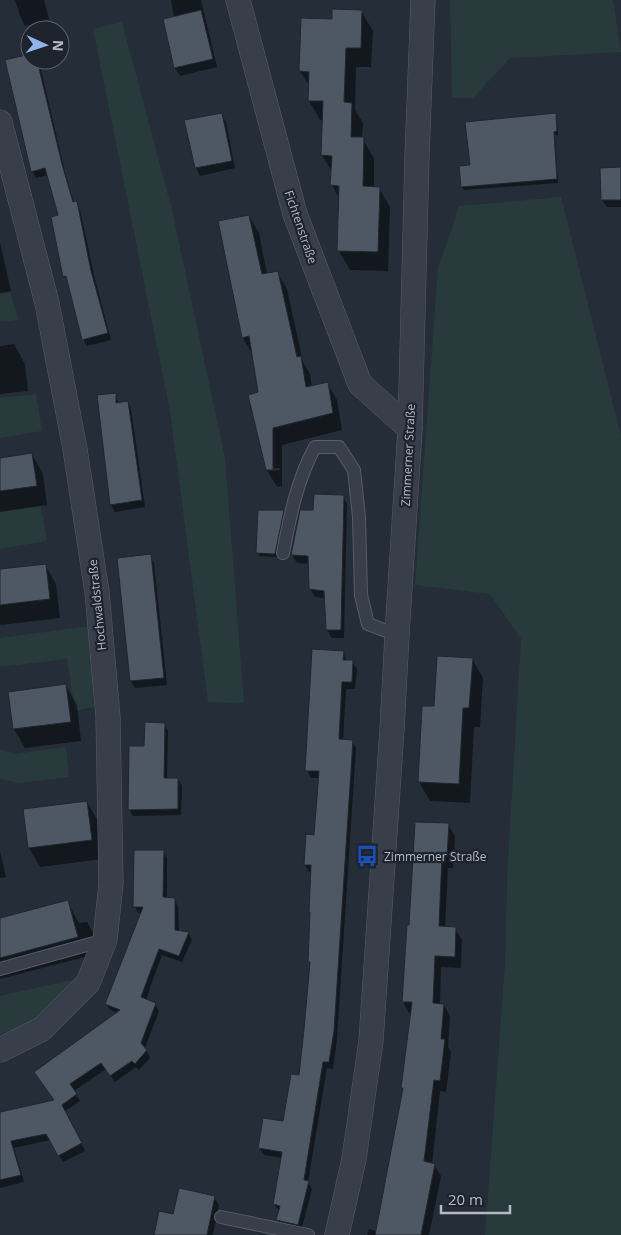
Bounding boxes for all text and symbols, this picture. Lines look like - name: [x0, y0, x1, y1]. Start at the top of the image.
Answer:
- north arrow: [20, 20, 70, 70]
- text: N: [49, 40, 68, 52]
- street label: Fichtenstraße: [281, 188, 322, 266]
- street label: Zimmerner Straße: [397, 403, 419, 507]
- street label: Hochwaldstraße: [84, 558, 110, 651]
- bus stop icon: Zimmerner Straße: [354, 843, 380, 869]
- place label: Zimmerner Straße: [384, 848, 487, 865]
- scale bar: [441, 1182, 510, 1214]
- text: 20 m: [448, 1189, 483, 1209]

